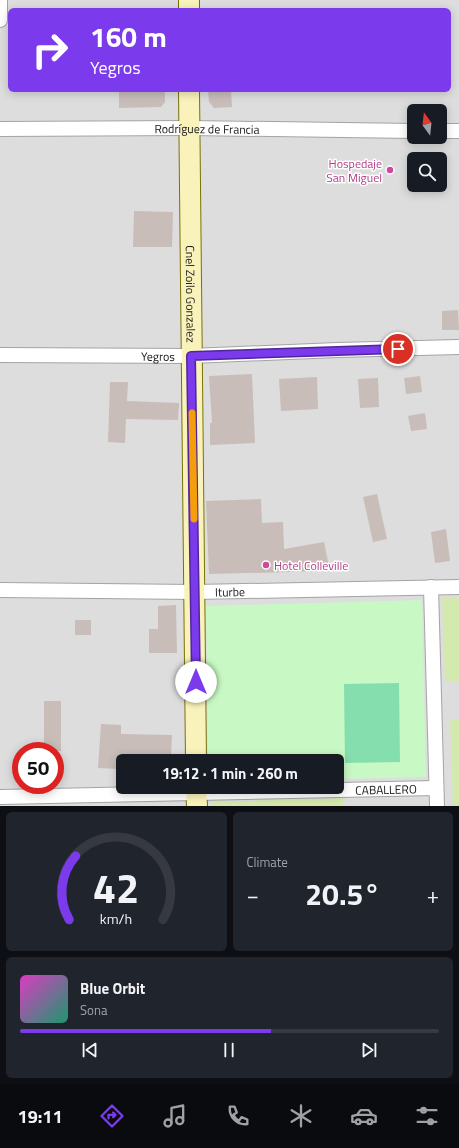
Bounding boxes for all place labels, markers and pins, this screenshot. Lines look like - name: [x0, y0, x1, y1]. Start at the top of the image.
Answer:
- place label: Hospedaje San Miguel: [326, 154, 382, 187]
- marker: Hospedaje San Miguel: [385, 165, 395, 175]
- pin: [381, 332, 415, 366]
- place label: Hotel Colleville: [274, 556, 348, 575]
- marker: Hotel Colleville: [261, 560, 271, 570]

